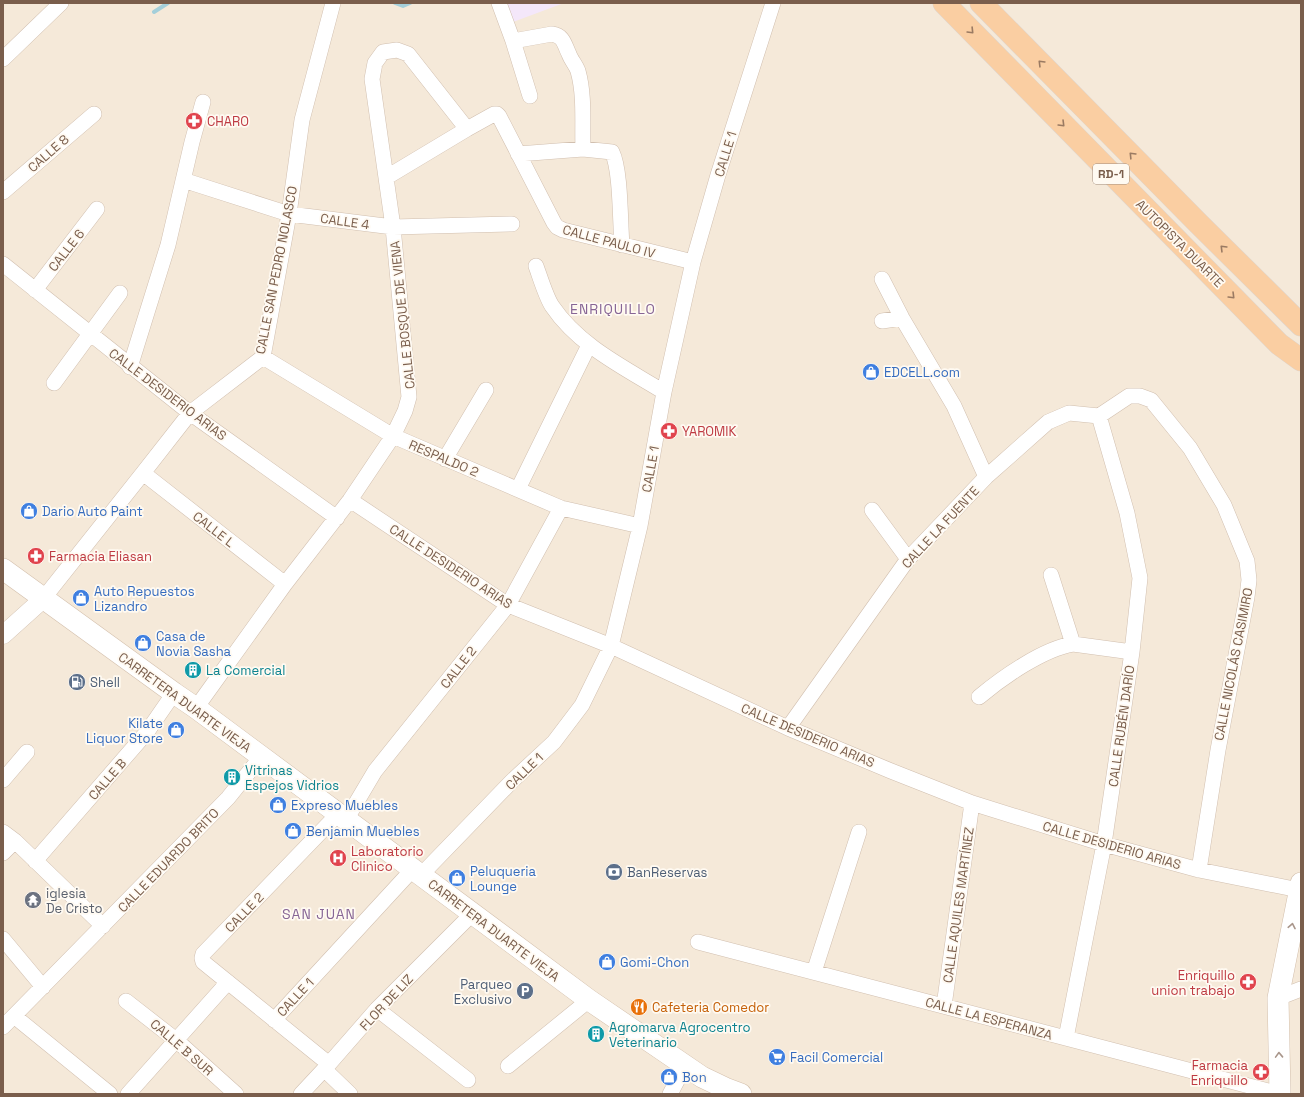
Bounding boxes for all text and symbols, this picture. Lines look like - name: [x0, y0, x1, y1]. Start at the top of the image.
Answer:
- one-way arrow: [966, 26, 974, 34]
- one-way arrow: [1038, 60, 1046, 68]
- pharmacy icon: CHARO: [184, 111, 204, 131]
- place label: CHARO: [207, 113, 249, 130]
- one-way arrow: [1057, 119, 1065, 127]
- street label: CALLE 1: [711, 129, 740, 179]
- street label: CALLE 8: [24, 131, 73, 176]
- one-way arrow: [1129, 153, 1137, 160]
- road number: RD-1: [1093, 164, 1129, 184]
- street label: CALLE SAN PEDRO NOLASCO: [252, 185, 301, 356]
- street label: AUTOPISTA DUARTE: [1132, 196, 1227, 291]
- street label: CALLE 4: [319, 210, 371, 233]
- street label: CALLE PAULO IV: [561, 221, 657, 262]
- street label: CALLE 6: [45, 226, 88, 275]
- street label: CALLE BOSQUE DE VIENA: [386, 240, 419, 390]
- one-way arrow: [1220, 245, 1228, 253]
- one-way arrow: [1227, 291, 1235, 299]
- district label: ENRIQUILLO: [570, 300, 656, 318]
- street label: CALLE DESIDERIO ARIAS: [105, 345, 230, 444]
- shop icon: EDCELL.com: [861, 362, 881, 382]
- place label: EDCELL.com: [884, 364, 960, 381]
- pharmacy icon: YAROMIK: [659, 421, 679, 441]
- place label: YAROMIK: [682, 423, 736, 440]
- street label: RESPALDO 2: [406, 436, 481, 481]
- street label: CALLE 1: [638, 445, 663, 494]
- street label: CALLE LA FUENTE: [898, 483, 983, 572]
- shop icon: Dario Auto Paint: [19, 501, 39, 521]
- place label: Dario Auto Paint: [42, 503, 143, 520]
- street label: CALLE L: [189, 508, 238, 551]
- street label: CALLE DESIDERIO ARIAS: [386, 520, 515, 613]
- pharmacy icon: Farmacia Eliasan: [26, 546, 46, 566]
- place label: Farmacia Eliasan: [49, 548, 152, 565]
- place label: Auto Repuestos Lizandro: [94, 583, 195, 615]
- street label: CALLE NICOLÁS CASIMIRO: [1210, 586, 1257, 742]
- shop icon: Auto Repuestos Lizandro: [71, 588, 91, 608]
- place label: Casa de Novia Sasha: [156, 628, 232, 660]
- shop icon: Casa de Novia Sasha: [133, 633, 153, 653]
- street label: CALLE 2: [437, 643, 480, 692]
- street label: CARRETERA DUARTE VIEJA: [115, 648, 255, 756]
- building icon: La Comercial: [183, 660, 203, 680]
- place label: La Comercial: [206, 662, 285, 679]
- street label: CALLE RUBÉN DARÍO: [1105, 664, 1138, 788]
- fuel station icon: Shell: [67, 672, 87, 692]
- place label: Shell: [90, 674, 120, 691]
- street label: CALLE DESIDERIO ARIAS: [739, 700, 877, 771]
- place label: Kilate Liquor Store: [86, 715, 163, 747]
- shop icon: Kilate Liquor Store: [166, 720, 186, 740]
- street label: CALLE 1: [502, 749, 547, 794]
- street label: CALLE B: [85, 755, 130, 804]
- place label: Vitrinas Espejos Vidrios: [245, 762, 339, 794]
- building icon: Vitrinas Espejos Vidrios: [222, 767, 242, 787]
- shop icon: Expreso Muebles: [268, 795, 288, 815]
- place label: Expreso Muebles: [291, 797, 398, 814]
- street label: CALLE EDUARDO BRITO: [114, 805, 223, 916]
- street label: CALLE DESIDERIO ARIAS: [1041, 818, 1183, 873]
- shop icon: Benjamin Muebles: [283, 821, 303, 841]
- place label: Benjamin Muebles: [306, 823, 420, 840]
- street label: CALLE AQUILES MARTÍNEZ: [939, 826, 978, 984]
- place label: Laboratorio Clinico: [351, 843, 424, 875]
- hospital icon: Laboratorio Clinico: [328, 848, 348, 868]
- bank icon: BanReservas: [604, 862, 624, 882]
- place label: Peluqueria Lounge: [470, 863, 537, 895]
- place label: BanReservas: [627, 864, 708, 881]
- shop icon: Peluqueria Lounge: [447, 868, 467, 888]
- street label: CARRETERA DUARTE VIEJA: [425, 875, 563, 985]
- place label: iglesia De Cristo: [46, 885, 103, 917]
- street label: CALLE 2: [221, 889, 268, 936]
- temple icon: iglesia De Cristo: [23, 890, 43, 910]
- district label: SAN JUAN: [282, 905, 356, 923]
- one-way arrow: [1287, 923, 1296, 930]
- shop icon: Gomi-Chon: [597, 952, 617, 972]
- place label: Gomi-Chon: [620, 954, 689, 971]
- place label: Enriquillo union trabajo: [1151, 967, 1235, 999]
- street label: FLOR DE LIZ: [356, 971, 417, 1034]
- pharmacy icon: Enriquillo union trabajo: [1238, 972, 1258, 992]
- street label: CALLE 1: [273, 974, 318, 1020]
- place label: Parqueo Exclusivo: [454, 976, 512, 1008]
- parking icon: Parqueo Exclusivo: [515, 981, 535, 1001]
- street label: CALLE LA ESPERANZA: [923, 993, 1054, 1044]
- restaurant icon: Cafeteria Comedor: [629, 997, 649, 1017]
- place label: Cafeteria Comedor: [652, 999, 769, 1016]
- street label: CALLE B SUR: [147, 1015, 217, 1079]
- place label: Agromarva Agrocentro Veterinario: [609, 1019, 750, 1051]
- building icon: Agromarva Agrocentro Veterinario: [586, 1024, 606, 1044]
- supermarket icon: Facil Comercial: [767, 1047, 787, 1067]
- place label: Facil Comercial: [790, 1049, 883, 1066]
- one-way arrow: [1275, 1052, 1283, 1058]
- place label: Farmacia Enriquillo: [1191, 1057, 1249, 1089]
- pharmacy icon: Farmacia Enriquillo: [1251, 1062, 1271, 1082]
- shop icon: Bon: [659, 1067, 679, 1087]
- place label: Bon: [682, 1069, 707, 1086]

